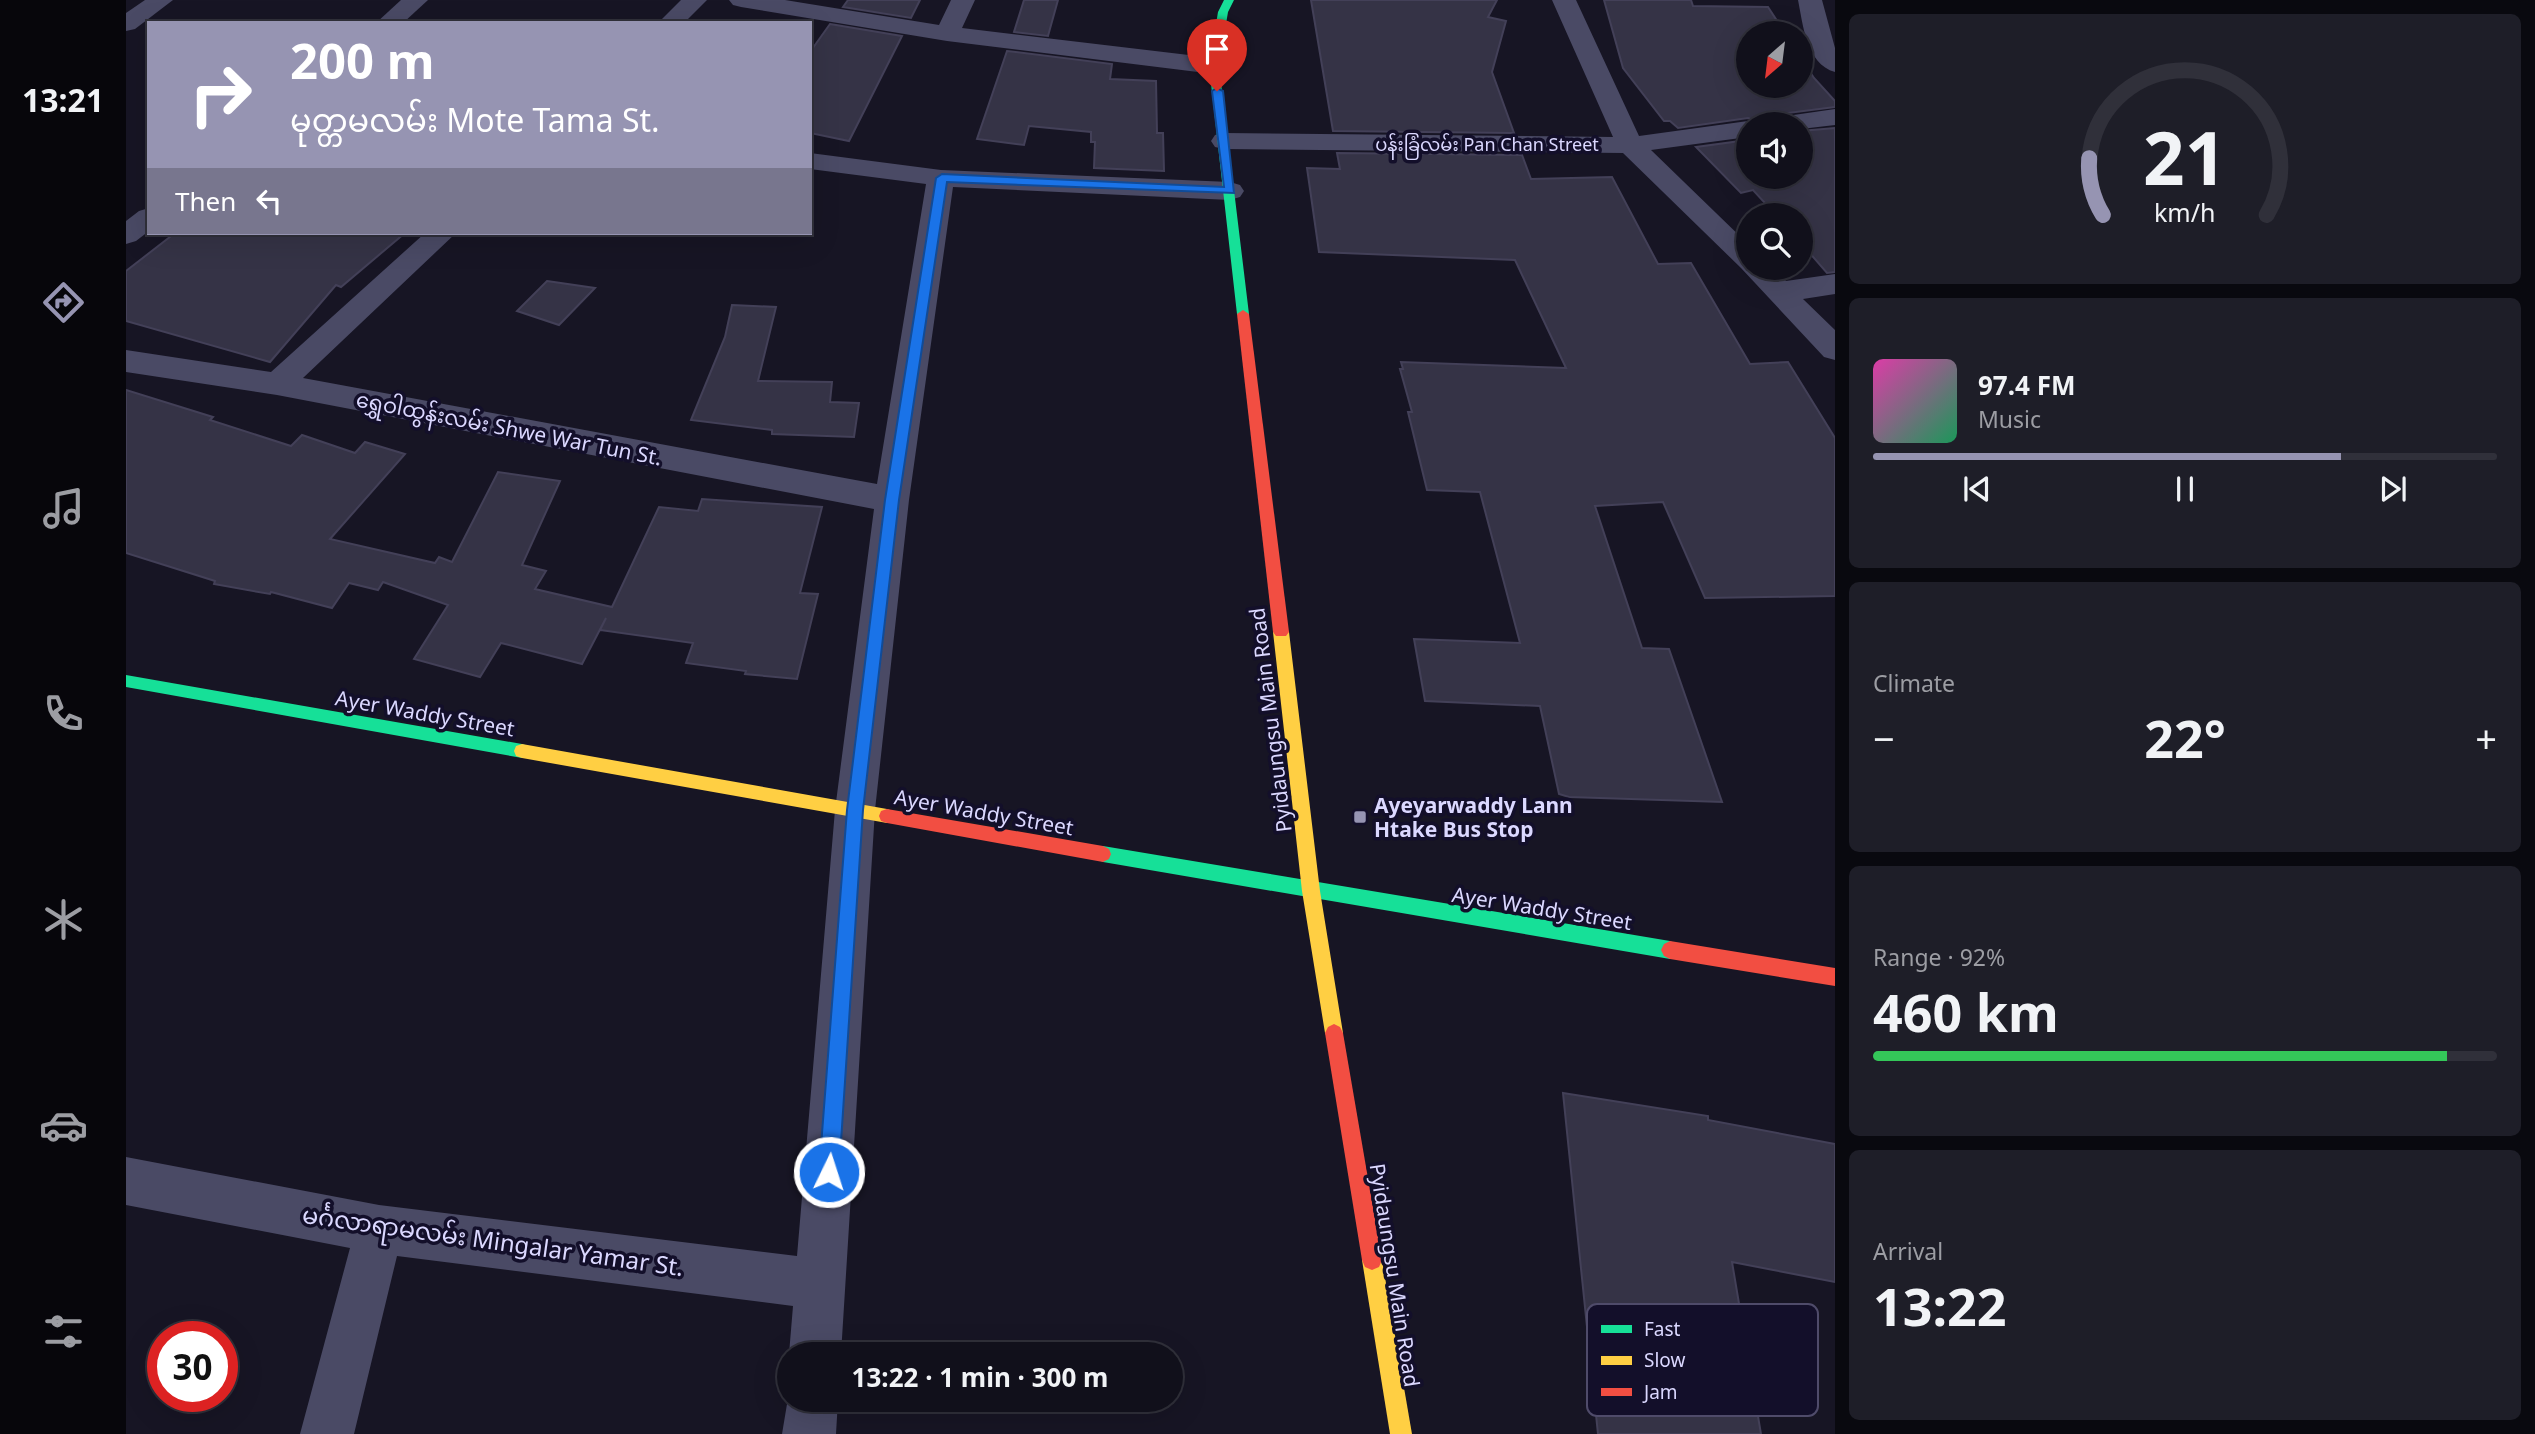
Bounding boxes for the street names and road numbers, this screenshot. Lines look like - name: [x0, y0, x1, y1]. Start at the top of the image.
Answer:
- street label: ပန်းခြံလမ်း Pan Chan Street: [1375, 132, 1599, 160]
- street label: ရွှေဝါထွန်းလမ်း Shwe War Tun St.: [353, 384, 664, 475]
- street label: Pyidaungsu Main Road: [1242, 606, 1298, 834]
- street label: Ayer Waddy Street: [333, 683, 517, 743]
- street label: Ayer Waddy Street: [892, 782, 1076, 842]
- street label: Ayer Waddy Street: [1450, 880, 1634, 936]
- street label: Pyidaungsu Main Road: [1363, 1161, 1427, 1389]
- street label: မင်္ဂလာရာမလမ်း Mingalar Yamar St.: [300, 1197, 686, 1287]

